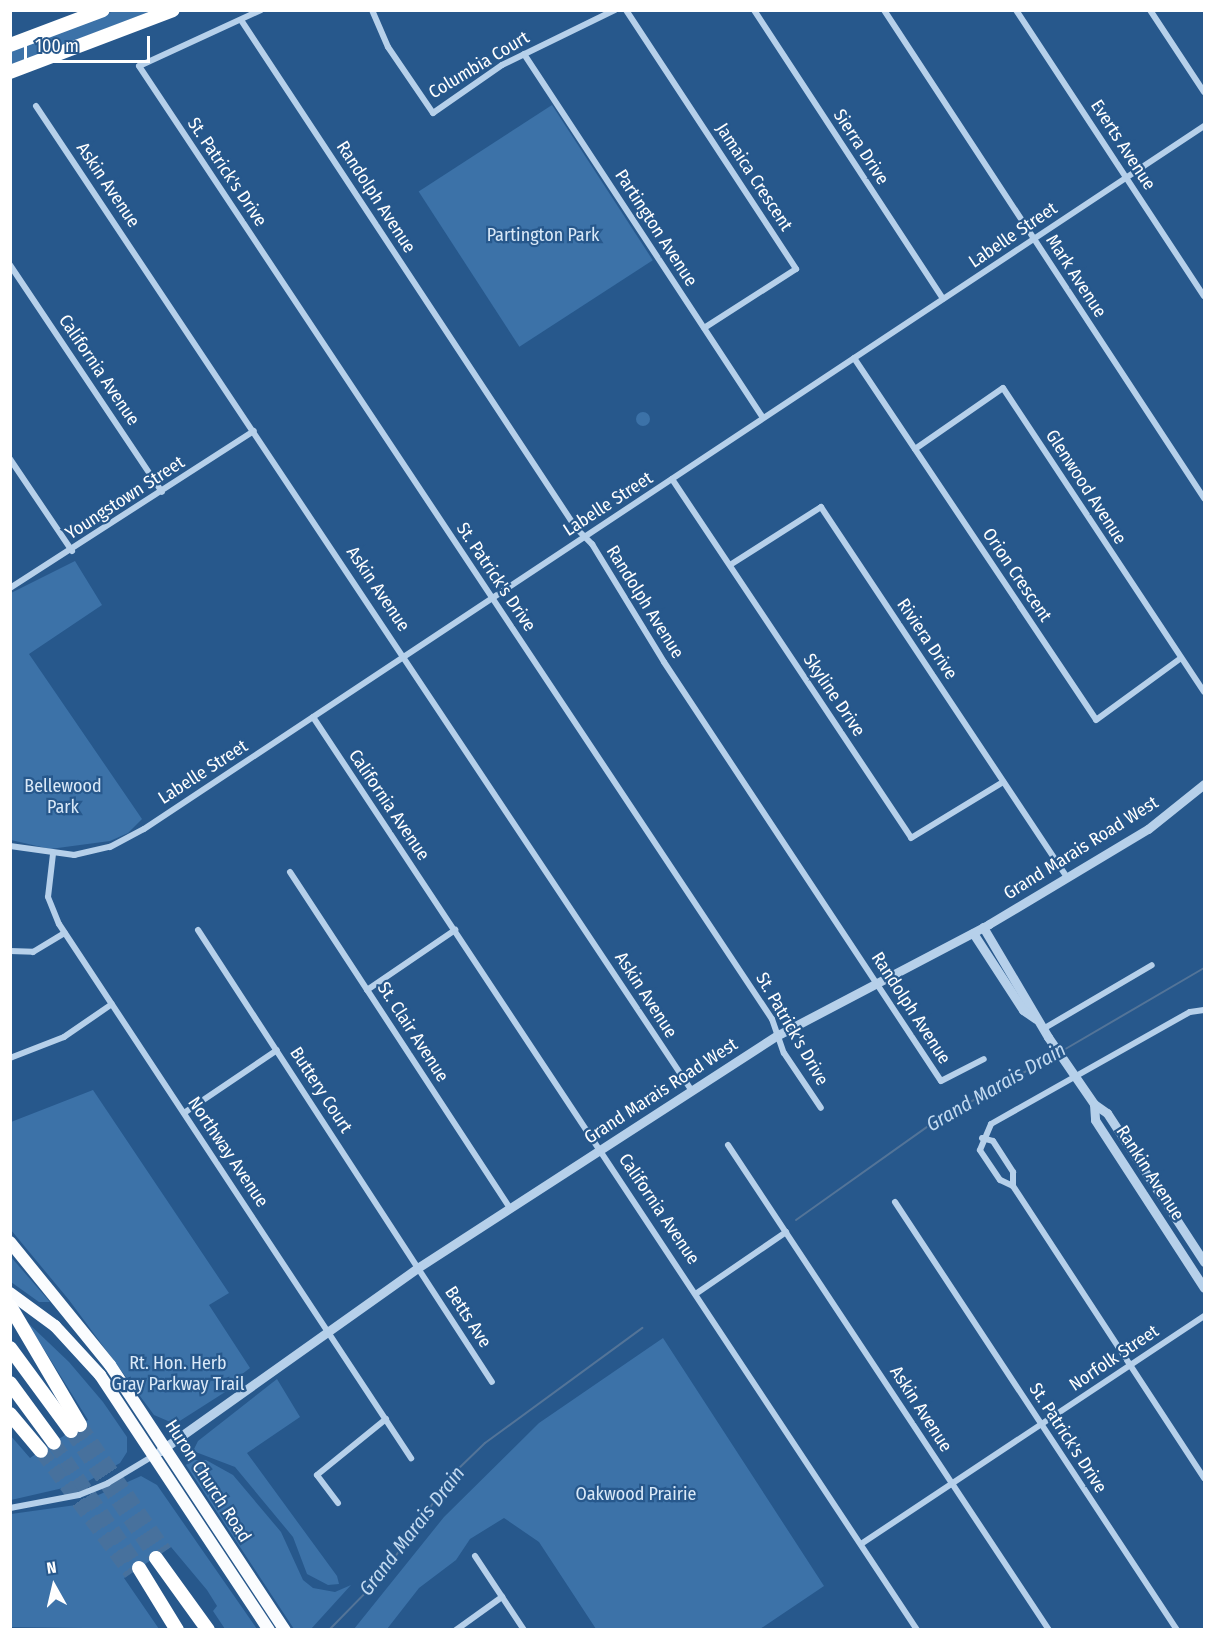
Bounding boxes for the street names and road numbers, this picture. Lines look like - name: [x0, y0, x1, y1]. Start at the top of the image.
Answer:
- street label: Columbia Court: [425, 27, 533, 103]
- street label: Everts Avenue: [1086, 96, 1160, 194]
- street label: Sierra Drive: [829, 105, 893, 189]
- street label: St. Patrick's Drive: [183, 114, 271, 230]
- street label: Jamaica Crescent: [711, 119, 797, 235]
- street label: Randolph Avenue: [332, 137, 420, 257]
- street label: Askin Avenue: [72, 138, 144, 232]
- street label: Partington Avenue: [610, 166, 702, 290]
- street label: Labelle Street: [965, 198, 1061, 272]
- street label: Mark Avenue: [1041, 230, 1111, 322]
- street label: California Avenue: [54, 310, 144, 430]
- street label: Glenwood Avenue: [1041, 426, 1131, 548]
- street label: Youngstown Street: [62, 452, 188, 544]
- street label: Labelle Street: [559, 467, 657, 541]
- street label: St. Patrick's Drive: [452, 519, 540, 635]
- street label: Orion Crescent: [978, 524, 1056, 626]
- street label: Randolph Avenue: [602, 541, 688, 663]
- street label: Askin Avenue: [342, 542, 414, 636]
- street label: Riviera Drive: [892, 595, 962, 683]
- street label: Skyline Drive: [798, 649, 870, 741]
- street label: Labelle Street: [154, 735, 252, 809]
- street label: California Avenue: [344, 745, 434, 865]
- street label: Grand Marais Road West: [1000, 792, 1162, 904]
- street label: Askin Avenue: [610, 948, 682, 1042]
- street label: Randolph Avenue: [867, 948, 955, 1068]
- street label: St. Patrick's Drive: [751, 969, 833, 1089]
- street label: St. Clair Avenue: [373, 978, 453, 1086]
- street label: Grand Marais Road West: [580, 1033, 742, 1149]
- street label: Buttery Court: [285, 1043, 357, 1137]
- street label: Northway Avenue: [183, 1093, 273, 1211]
- street label: Rankin Avenue: [1111, 1122, 1189, 1224]
- street label: California Avenue: [614, 1149, 704, 1269]
- street label: Betts Ave: [440, 1282, 496, 1352]
- street label: Norfolk Street: [1065, 1320, 1163, 1396]
- street label: Askin Avenue: [885, 1362, 957, 1456]
- street label: St. Patrick's Drive: [1024, 1379, 1112, 1497]
- street label: Huron Church Road: [160, 1416, 256, 1546]

